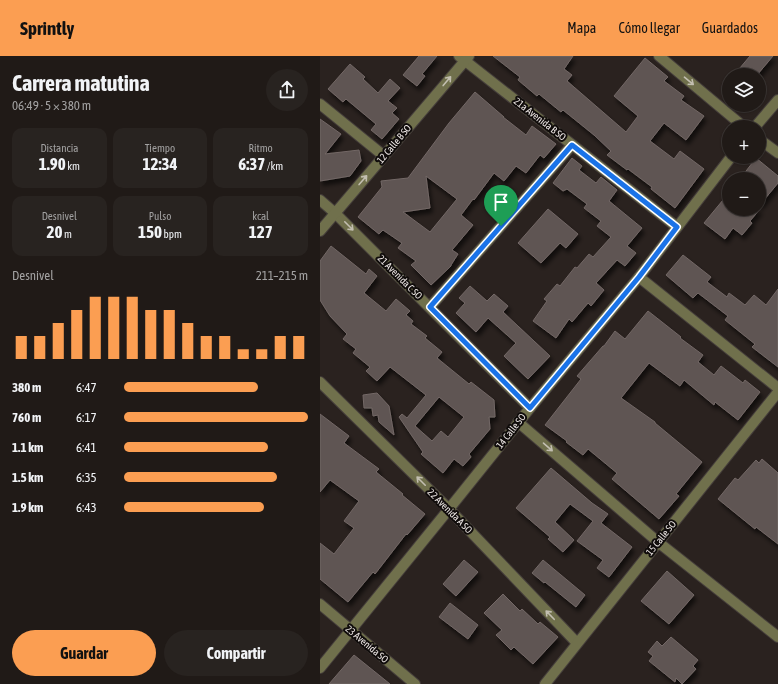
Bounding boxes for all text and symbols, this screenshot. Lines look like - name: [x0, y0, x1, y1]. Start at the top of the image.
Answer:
- text: Sprintly: [20, 17, 74, 39]
- text: Mapa: [567, 20, 596, 36]
- text: Cómo llegar: [618, 20, 680, 36]
- text: Guardados: [702, 20, 758, 36]
- map controls: [722, 68, 766, 216]
- button: layers: [722, 68, 766, 112]
- button: share: [266, 69, 308, 111]
- text: Carrera matutina: [12, 70, 150, 96]
- one-way arrow: [443, 76, 452, 86]
- one-way arrow: [683, 76, 694, 85]
- street label: 21a Avenida B SO: [512, 95, 568, 143]
- text: 06:49 · 5 × 380 m: [12, 98, 91, 113]
- button: +: [722, 120, 766, 164]
- street label: 12 Calle B SO: [375, 122, 413, 166]
- text: Distancia: [40, 142, 78, 154]
- text: Tiempo: [145, 142, 175, 154]
- text: Ritmo: [249, 142, 273, 154]
- text: 1.90: [39, 154, 66, 174]
- text: 12:34: [142, 154, 177, 174]
- text: 6:37: [238, 154, 265, 174]
- text: km: [66, 160, 80, 172]
- text: /km: [265, 160, 283, 172]
- button: −: [722, 172, 766, 216]
- one-way arrow: [358, 175, 368, 185]
- pin: [484, 185, 518, 226]
- icon: arrive: [490, 191, 512, 213]
- text: Desnivel: [42, 210, 77, 222]
- text: Pulso: [149, 210, 171, 222]
- text: kcal: [252, 210, 269, 222]
- one-way arrow: [344, 221, 354, 231]
- text: 20: [47, 222, 63, 242]
- text: 150: [138, 222, 162, 242]
- text: 127: [249, 222, 273, 242]
- text: m: [63, 228, 72, 240]
- text: bpm: [162, 228, 182, 240]
- street label: 21 Avenida C SO: [376, 253, 425, 302]
- text: Desnivel: [12, 268, 54, 283]
- text: 211–215 m: [256, 268, 308, 283]
- text: 380 m: [12, 380, 41, 395]
- text: 6:47: [76, 380, 97, 395]
- text: 760 m: [12, 410, 41, 425]
- text: 6:17: [76, 410, 97, 425]
- street label: 14 Calle SO: [494, 411, 528, 451]
- text: 1.1 km: [12, 440, 43, 455]
- text: 6:41: [76, 440, 97, 455]
- one-way arrow: [543, 443, 553, 452]
- text: 1.5 km: [12, 470, 43, 485]
- text: 6:35: [76, 470, 97, 485]
- one-way arrow: [416, 477, 426, 486]
- street label: 22 Avenida A SO: [425, 486, 475, 536]
- text: 1.9 km: [12, 500, 43, 515]
- text: 6:43: [76, 500, 97, 515]
- street label: 15 Calle SO: [644, 518, 678, 557]
- one-way arrow: [546, 610, 555, 620]
- street label: 23 Avenida SO: [343, 623, 391, 665]
- button: Guardar: [12, 630, 156, 676]
- button: Compartir: [164, 630, 308, 676]

